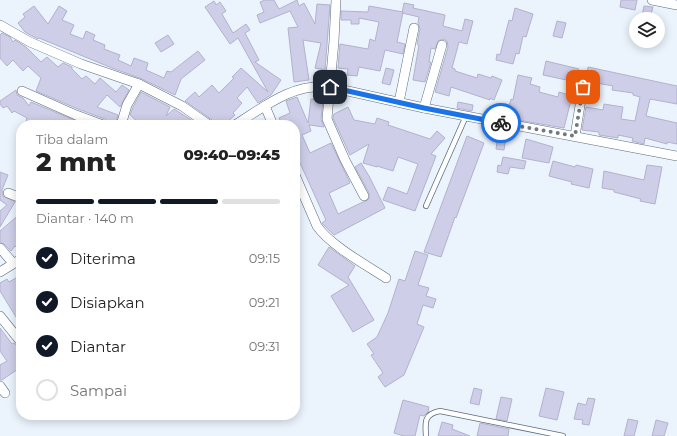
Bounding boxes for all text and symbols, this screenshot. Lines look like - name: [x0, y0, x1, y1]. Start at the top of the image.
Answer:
- map controls: [629, 12, 665, 48]
- button: layers: [629, 12, 665, 48]
- pin: [313, 70, 347, 104]
- pin: [566, 70, 600, 104]
- icon: home: [319, 76, 341, 98]
- icon: bag: [572, 76, 594, 98]
- courier: [481, 103, 521, 143]
- icon: bike: [490, 112, 512, 134]
- text: Tiba dalam: [36, 131, 108, 147]
- text: 09:40–09:45: [184, 145, 280, 164]
- text: 2 mnt: [36, 146, 116, 178]
- text: Diantar · 140 m: [36, 210, 134, 226]
- icon: check: [36, 247, 58, 269]
- text: Diterima: [70, 249, 136, 268]
- text: 09:15: [249, 250, 280, 266]
- icon: check: [36, 291, 58, 313]
- text: Disiapkan: [70, 293, 145, 312]
- text: 09:21: [249, 294, 280, 310]
- icon: check: [36, 335, 58, 357]
- text: Diantar: [70, 337, 126, 356]
- text: 09:31: [249, 338, 280, 354]
- text: Sampai: [70, 381, 127, 400]

